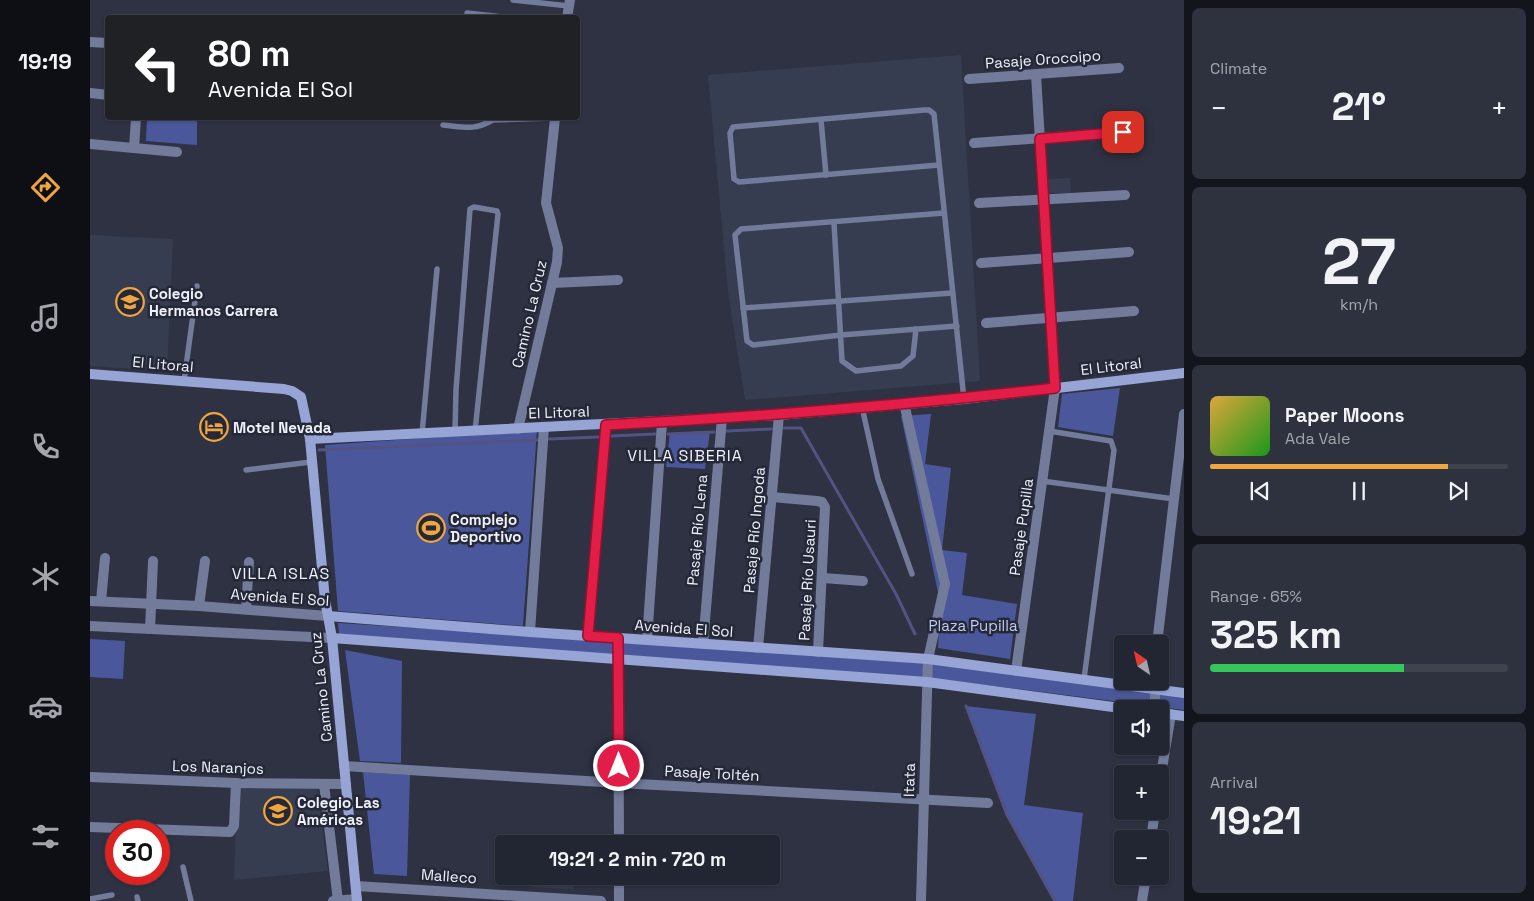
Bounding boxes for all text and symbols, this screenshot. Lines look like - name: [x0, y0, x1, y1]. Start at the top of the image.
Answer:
- text: 80 m: [208, 32, 290, 76]
- icon: left: [125, 35, 190, 100]
- street label: Pasaje Orocoipo: [985, 45, 1101, 73]
- text: 19:19: [18, 47, 72, 75]
- text: Climate: [1210, 58, 1267, 79]
- text: Avenida El Sol: [208, 75, 353, 103]
- text: 21°: [1332, 83, 1386, 131]
- text: −: [1210, 90, 1227, 126]
- text: +: [1491, 90, 1508, 126]
- pin: [1102, 111, 1144, 153]
- icon: arrive: [1109, 118, 1137, 146]
- icon: directions: [28, 170, 63, 205]
- text: 27: [1322, 220, 1396, 303]
- street label: Camino La Cruz: [507, 258, 551, 370]
- place label: Colegio Hermanos Carrera: [149, 284, 278, 320]
- school or university icon: Colegio Hermanos Carrera: [115, 287, 145, 317]
- text: km/h: [1340, 294, 1378, 315]
- icon: music: [28, 300, 63, 335]
- street label: El Litoral: [132, 352, 194, 376]
- street label: El Litoral: [1079, 353, 1143, 379]
- street label: El Litoral: [528, 401, 590, 423]
- text: Paper Moons: [1285, 403, 1404, 428]
- hotel icon: Motel Nevada: [199, 412, 229, 442]
- place label: Motel Nevada: [233, 418, 332, 437]
- text: Ada Vale: [1285, 428, 1350, 449]
- icon: phone: [28, 429, 63, 464]
- district label: VILLA SIBERIA: [627, 445, 743, 466]
- street label: Pasaje Río Ingoda: [739, 466, 769, 594]
- street label: Pasaje Río Lena: [683, 473, 711, 586]
- street label: Pasaje Pupilla: [1005, 477, 1037, 577]
- icon: previous: [1246, 477, 1274, 505]
- icon: pause: [1345, 477, 1373, 505]
- icon: next: [1444, 477, 1472, 505]
- place label: Complejo Deportivo: [450, 510, 521, 546]
- sports icon: Complejo Deportivo: [416, 513, 446, 543]
- street label: Pasaje Río Usauri: [794, 519, 820, 641]
- icon: climate: [28, 559, 63, 594]
- district label: VILLA ISLAS: [232, 563, 330, 584]
- street label: Avenida El Sol: [230, 584, 330, 610]
- text: Range · 65%: [1210, 586, 1302, 607]
- text: 325 km: [1210, 611, 1342, 659]
- street label: Avenida El Sol: [634, 615, 734, 641]
- park label: Plaza Pupilla: [928, 616, 1018, 635]
- street label: Camino La Cruz: [306, 631, 336, 743]
- north arrow: [1114, 635, 1169, 690]
- map controls: [1114, 635, 1169, 885]
- icon: car: [28, 689, 63, 724]
- button: sound: [1114, 700, 1169, 755]
- position arrow: [592, 739, 644, 791]
- street label: Los Naranjos: [172, 756, 264, 778]
- street label: Pasaje Toltén: [664, 761, 760, 785]
- street label: Itata: [899, 762, 919, 797]
- button: +: [1114, 765, 1169, 820]
- text: Arrival: [1210, 772, 1258, 793]
- place label: Colegio Las Américas: [297, 793, 380, 829]
- school or university icon: Colegio Las Américas: [263, 796, 293, 826]
- text: 19:21: [1210, 797, 1302, 845]
- icon: filters: [28, 819, 63, 854]
- speed limit sign: 30: [105, 820, 170, 885]
- button: −: [1114, 830, 1169, 885]
- text: 19:21 · 2 min · 720 m: [549, 847, 726, 872]
- street label: Malleco: [420, 865, 478, 887]

